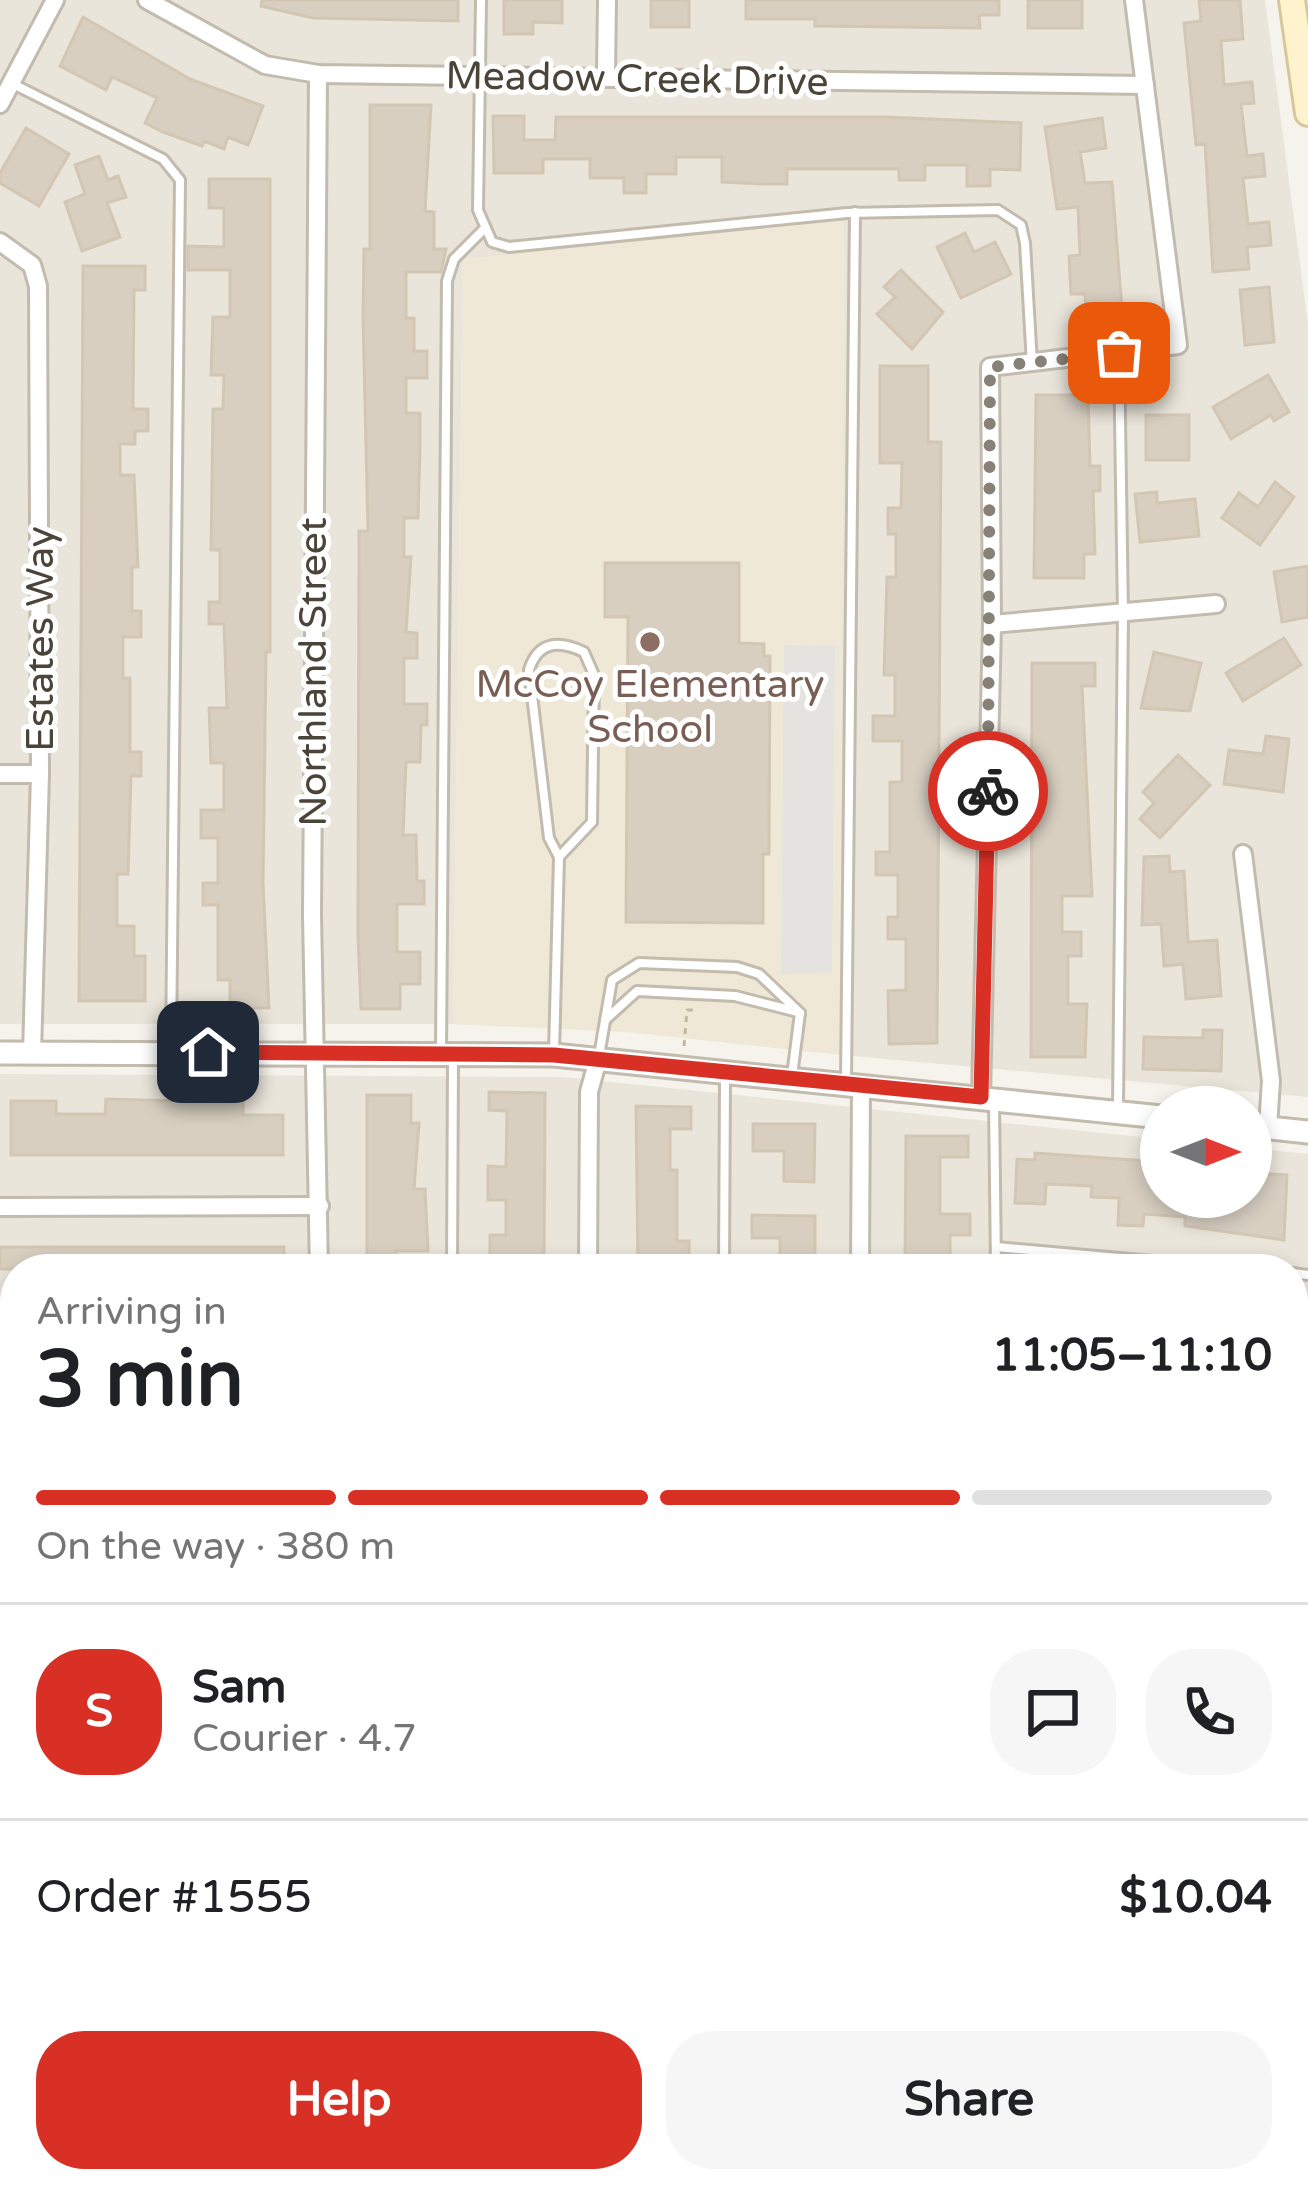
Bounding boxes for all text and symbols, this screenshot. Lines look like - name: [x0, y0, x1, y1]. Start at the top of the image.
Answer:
- street label: Meadow Creek Drive: [445, 52, 829, 106]
- pin: [1068, 302, 1170, 404]
- icon: bag: [1086, 320, 1152, 386]
- street label: Northland Street: [290, 517, 337, 827]
- street label: Estates Way: [17, 526, 64, 752]
- marker: McCoy Elementary School: [637, 629, 663, 655]
- place label: McCoy Elementary School: [475, 661, 825, 753]
- courier: [928, 731, 1048, 851]
- icon: bike: [955, 758, 1021, 824]
- pin: [157, 1001, 259, 1103]
- icon: home: [175, 1019, 241, 1085]
- north arrow: [1140, 1086, 1272, 1218]
- map controls: [1140, 1086, 1272, 1218]
- text: Arriving in: [36, 1288, 227, 1335]
- text: 11:05–11:10: [992, 1329, 1272, 1383]
- text: 3 min: [36, 1333, 244, 1427]
- text: On the way · 380 m: [36, 1523, 395, 1570]
- button: chat: [990, 1649, 1116, 1775]
- button: phone: [1146, 1649, 1272, 1775]
- text: Sam: [192, 1661, 286, 1715]
- text: S: [85, 1685, 113, 1739]
- text: Courier · 4.7: [192, 1715, 417, 1762]
- text: Order #1555: [36, 1871, 312, 1925]
- text: $10.04: [1120, 1871, 1272, 1925]
- button: Help: [36, 2031, 642, 2169]
- button: Share: [666, 2031, 1272, 2169]

